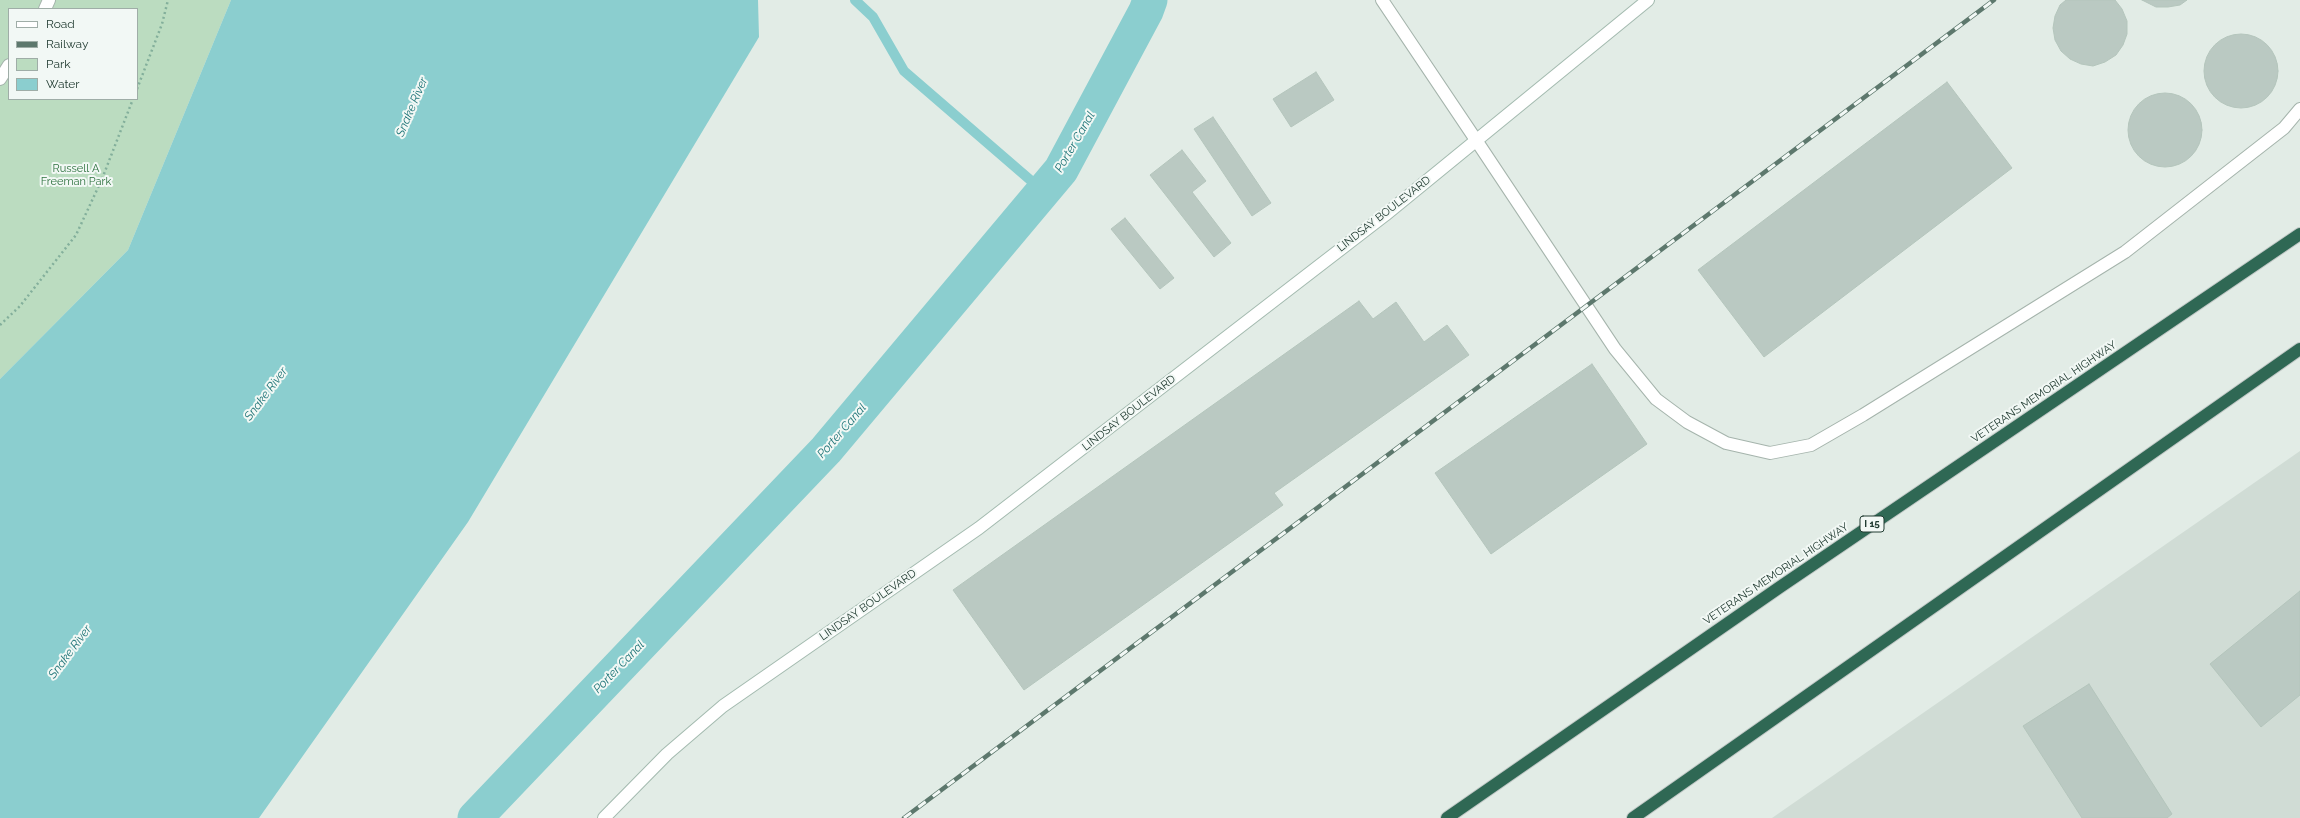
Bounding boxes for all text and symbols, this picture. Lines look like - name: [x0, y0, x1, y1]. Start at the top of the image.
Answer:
- legend: [8, 8, 138, 100]
- text: Road: [46, 17, 75, 31]
- text: Railway: [46, 37, 88, 51]
- text: Park: [46, 57, 71, 71]
- water label: Snake River: [393, 75, 431, 139]
- text: Water: [46, 77, 80, 91]
- water label: Porter Canal: [1052, 109, 1098, 175]
- park label: Russell A Freeman Park: [41, 162, 111, 188]
- street label: LINDSAY BOULEVARD: [1335, 173, 1433, 255]
- street label: VETERANS MEMORIAL HIGHWAY: [1969, 338, 2119, 446]
- water label: Snake River: [241, 364, 291, 424]
- street label: LINDSAY BOULEVARD: [1080, 372, 1178, 454]
- water label: Porter Canal: [814, 401, 870, 461]
- road number: I 15: [1860, 516, 1884, 532]
- street label: VETERANS MEMORIAL HIGHWAY: [1701, 520, 1851, 628]
- street label: LINDSAY BOULEVARD: [817, 567, 919, 643]
- water label: Snake River: [45, 622, 95, 682]
- water label: Porter Canal: [590, 638, 648, 696]

